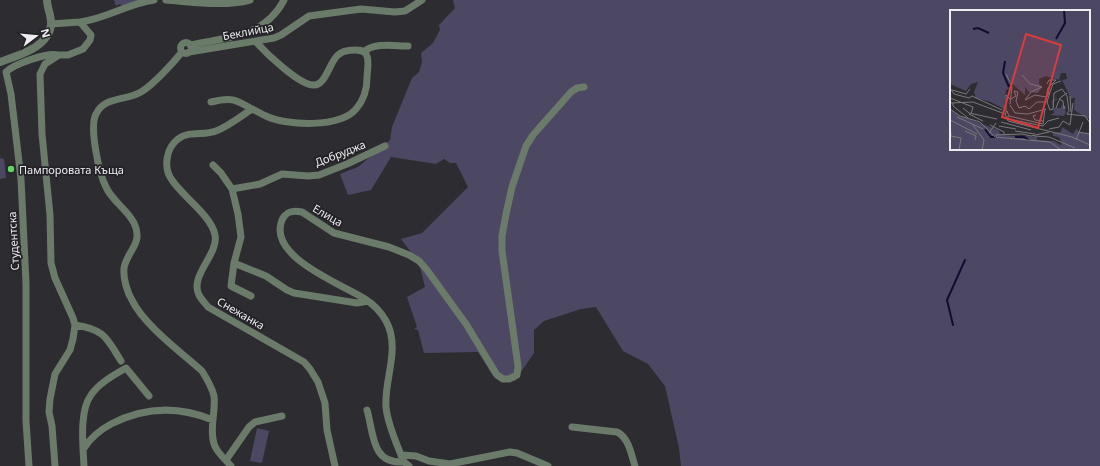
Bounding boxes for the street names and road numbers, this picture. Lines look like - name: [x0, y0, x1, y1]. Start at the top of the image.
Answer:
- street label: Беклийца: [221, 19, 275, 43]
- street label: Добруджа: [312, 136, 368, 170]
- street label: Елица: [310, 200, 346, 230]
- street label: Студентска: [4, 211, 22, 271]
- street label: Снежанка: [215, 293, 267, 333]

